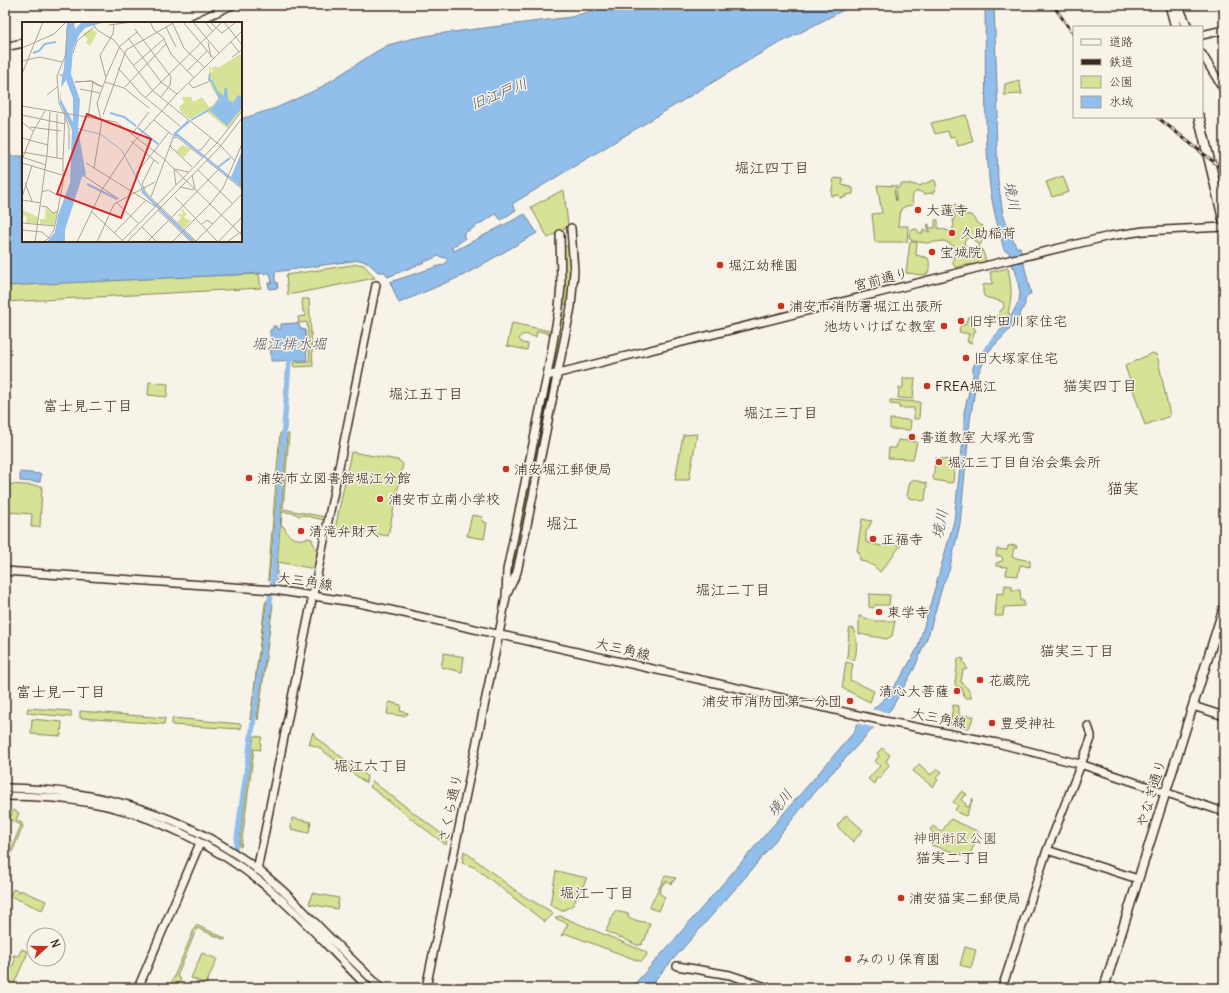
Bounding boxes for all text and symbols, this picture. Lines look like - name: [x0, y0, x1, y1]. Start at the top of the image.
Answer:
- inset map: [22, 22, 242, 242]
- legend: [1073, 26, 1203, 118]
- text: 道路: [1109, 34, 1133, 49]
- text: 鉄道: [1109, 54, 1133, 69]
- water label: 旧江戸川: [467, 73, 530, 114]
- text: 公園: [1109, 74, 1133, 89]
- text: 水域: [1109, 94, 1133, 109]
- district label: 堀江四丁目: [734, 158, 810, 177]
- water label: 境川: [1000, 179, 1025, 212]
- place label: 大蓮寺: [926, 201, 968, 219]
- marker: 大蓮寺: [913, 205, 923, 215]
- place label: 久助稲荷: [960, 224, 1016, 242]
- marker: 久助稲荷: [947, 228, 957, 238]
- place label: 宝城院: [940, 243, 982, 261]
- marker: 宝城院: [927, 247, 937, 257]
- place label: 堀江幼稚園: [728, 256, 798, 274]
- marker: 堀江幼稚園: [715, 260, 725, 270]
- street label: 宮前通り: [852, 263, 910, 295]
- place label: 浦安市消防署堀江出張所: [789, 297, 943, 315]
- marker: 浦安市消防署堀江出張所: [776, 301, 786, 311]
- place label: 旧宇田川家住宅: [969, 312, 1067, 330]
- marker: 旧宇田川家住宅: [956, 316, 966, 326]
- place label: 池坊いけばな教室: [824, 317, 936, 335]
- marker: 池坊いけばな教室: [939, 321, 949, 331]
- water label: 堀江排水堀: [251, 334, 327, 353]
- place label: 旧大塚家住宅: [974, 349, 1058, 367]
- marker: 旧大塚家住宅: [961, 353, 971, 363]
- district label: 猫実四丁目: [1062, 376, 1138, 395]
- place label: FREA堀江: [935, 377, 997, 395]
- marker: FREA堀江: [922, 381, 932, 391]
- district label: 堀江五丁目: [388, 384, 464, 403]
- district label: 富士見二丁目: [43, 396, 133, 415]
- district label: 堀江三丁目: [743, 403, 819, 422]
- place label: 書道教室 大塚光雪: [920, 428, 1035, 446]
- marker: 書道教室 大塚光雪: [907, 432, 917, 442]
- place label: 堀江三丁目自治会集会所: [947, 453, 1101, 471]
- marker: 堀江三丁目自治会集会所: [934, 457, 944, 467]
- place label: 浦安堀江郵便局: [514, 460, 612, 478]
- marker: 浦安堀江郵便局: [501, 464, 511, 474]
- place label: 浦安市立図書館堀江分館: [257, 469, 411, 487]
- marker: 浦安市立図書館堀江分館: [244, 473, 254, 483]
- district label: 猫実: [1107, 478, 1139, 498]
- place label: 浦安市立南小学校: [388, 490, 500, 508]
- marker: 浦安市立南小学校: [375, 494, 385, 504]
- water label: 境川: [927, 507, 952, 540]
- district label: 堀江: [546, 513, 578, 533]
- place label: 清滝弁財天: [309, 522, 379, 540]
- marker: 清滝弁財天: [296, 526, 306, 536]
- place label: 正福寺: [881, 530, 923, 548]
- marker: 正福寺: [868, 534, 878, 544]
- street label: 大三角線: [276, 568, 334, 594]
- district label: 堀江二丁目: [695, 580, 771, 599]
- place label: 東学寺: [887, 603, 929, 621]
- marker: 東学寺: [874, 607, 884, 617]
- street label: 大三角線: [594, 634, 652, 664]
- district label: 猫実三丁目: [1039, 641, 1115, 660]
- place label: 花蔵院: [988, 671, 1030, 689]
- marker: 花蔵院: [975, 675, 985, 685]
- district label: 富士見一丁目: [16, 682, 106, 701]
- place label: 清心大菩薩: [879, 682, 949, 700]
- marker: 清心大菩薩: [952, 686, 962, 696]
- place label: 浦安市消防団第一分団: [702, 692, 842, 710]
- marker: 浦安市消防団第一分団: [845, 696, 855, 706]
- street label: 大三角線: [910, 704, 968, 732]
- place label: 豊受神社: [1000, 714, 1056, 732]
- marker: 豊受神社: [987, 718, 997, 728]
- district label: 堀江六丁目: [333, 756, 409, 775]
- street label: やなぎ通り: [1132, 757, 1170, 829]
- street label: さくら通り: [434, 772, 466, 844]
- water label: 境川: [763, 785, 796, 820]
- park label: 神明街区公園: [913, 829, 997, 847]
- district label: 猫実二丁目: [915, 848, 991, 867]
- district label: 堀江一丁目: [559, 883, 635, 902]
- place label: 浦安猫実二郵便局: [909, 889, 1021, 907]
- marker: 浦安猫実二郵便局: [896, 893, 906, 903]
- north arrow: [26, 927, 66, 967]
- text: N: [47, 937, 63, 949]
- place label: みのり保育園: [856, 950, 940, 968]
- marker: みのり保育園: [843, 954, 853, 964]

